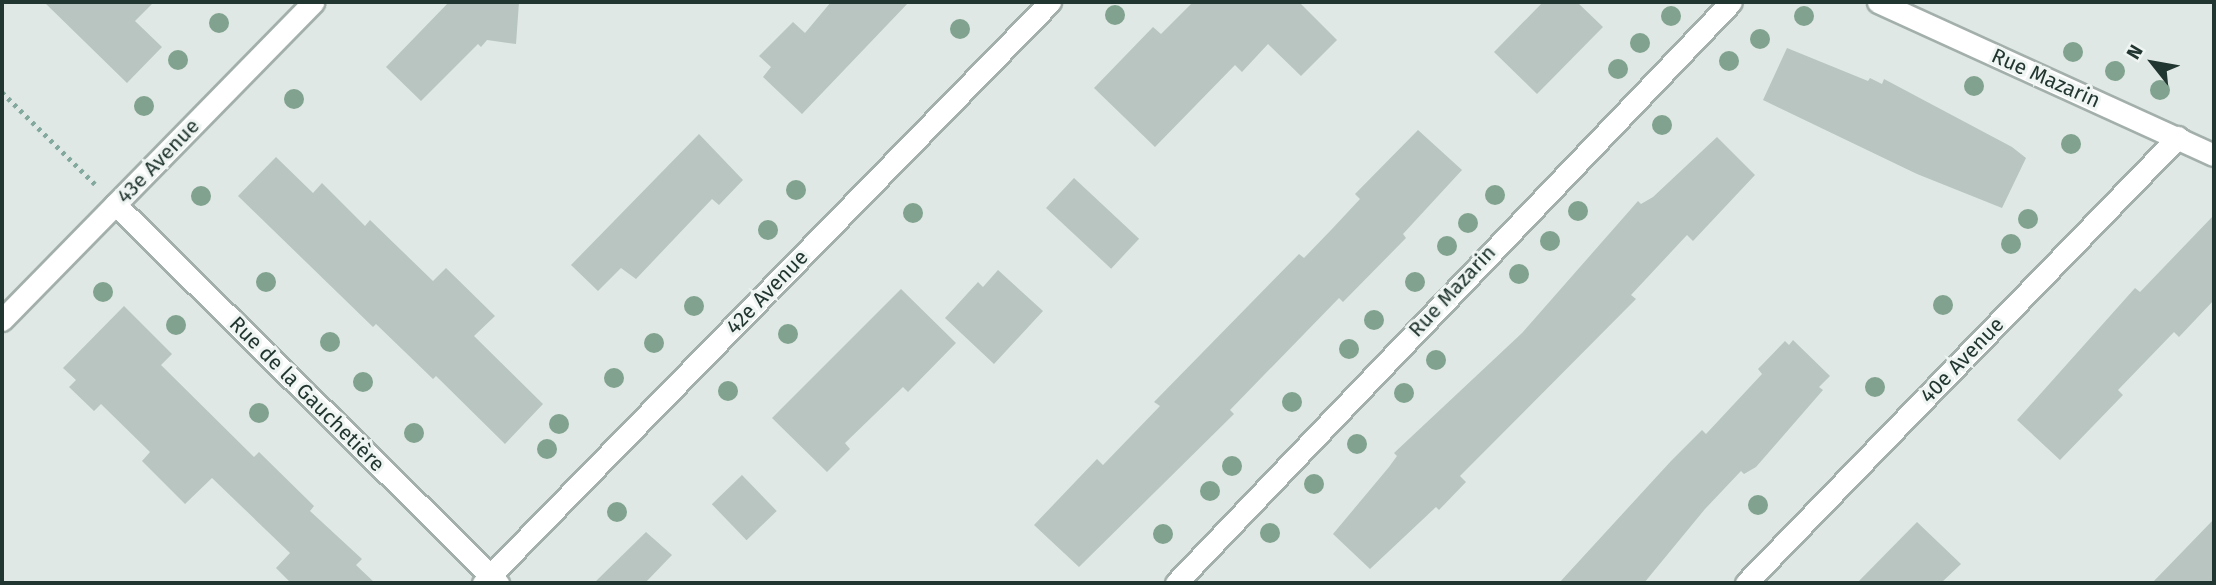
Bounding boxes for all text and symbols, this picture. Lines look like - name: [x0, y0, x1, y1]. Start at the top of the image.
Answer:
- north arrow: [2118, 28, 2188, 98]
- text: N: [2121, 41, 2148, 63]
- street label: Rue Mazarin: [1988, 43, 2104, 113]
- street label: 43e Avenue: [111, 113, 205, 209]
- street label: Rue Mazarin: [1403, 240, 1501, 342]
- street label: 42e Avenue: [721, 245, 813, 339]
- street label: Rue de la Gauchetière: [224, 311, 390, 477]
- street label: 40e Avenue: [1915, 312, 2009, 408]

